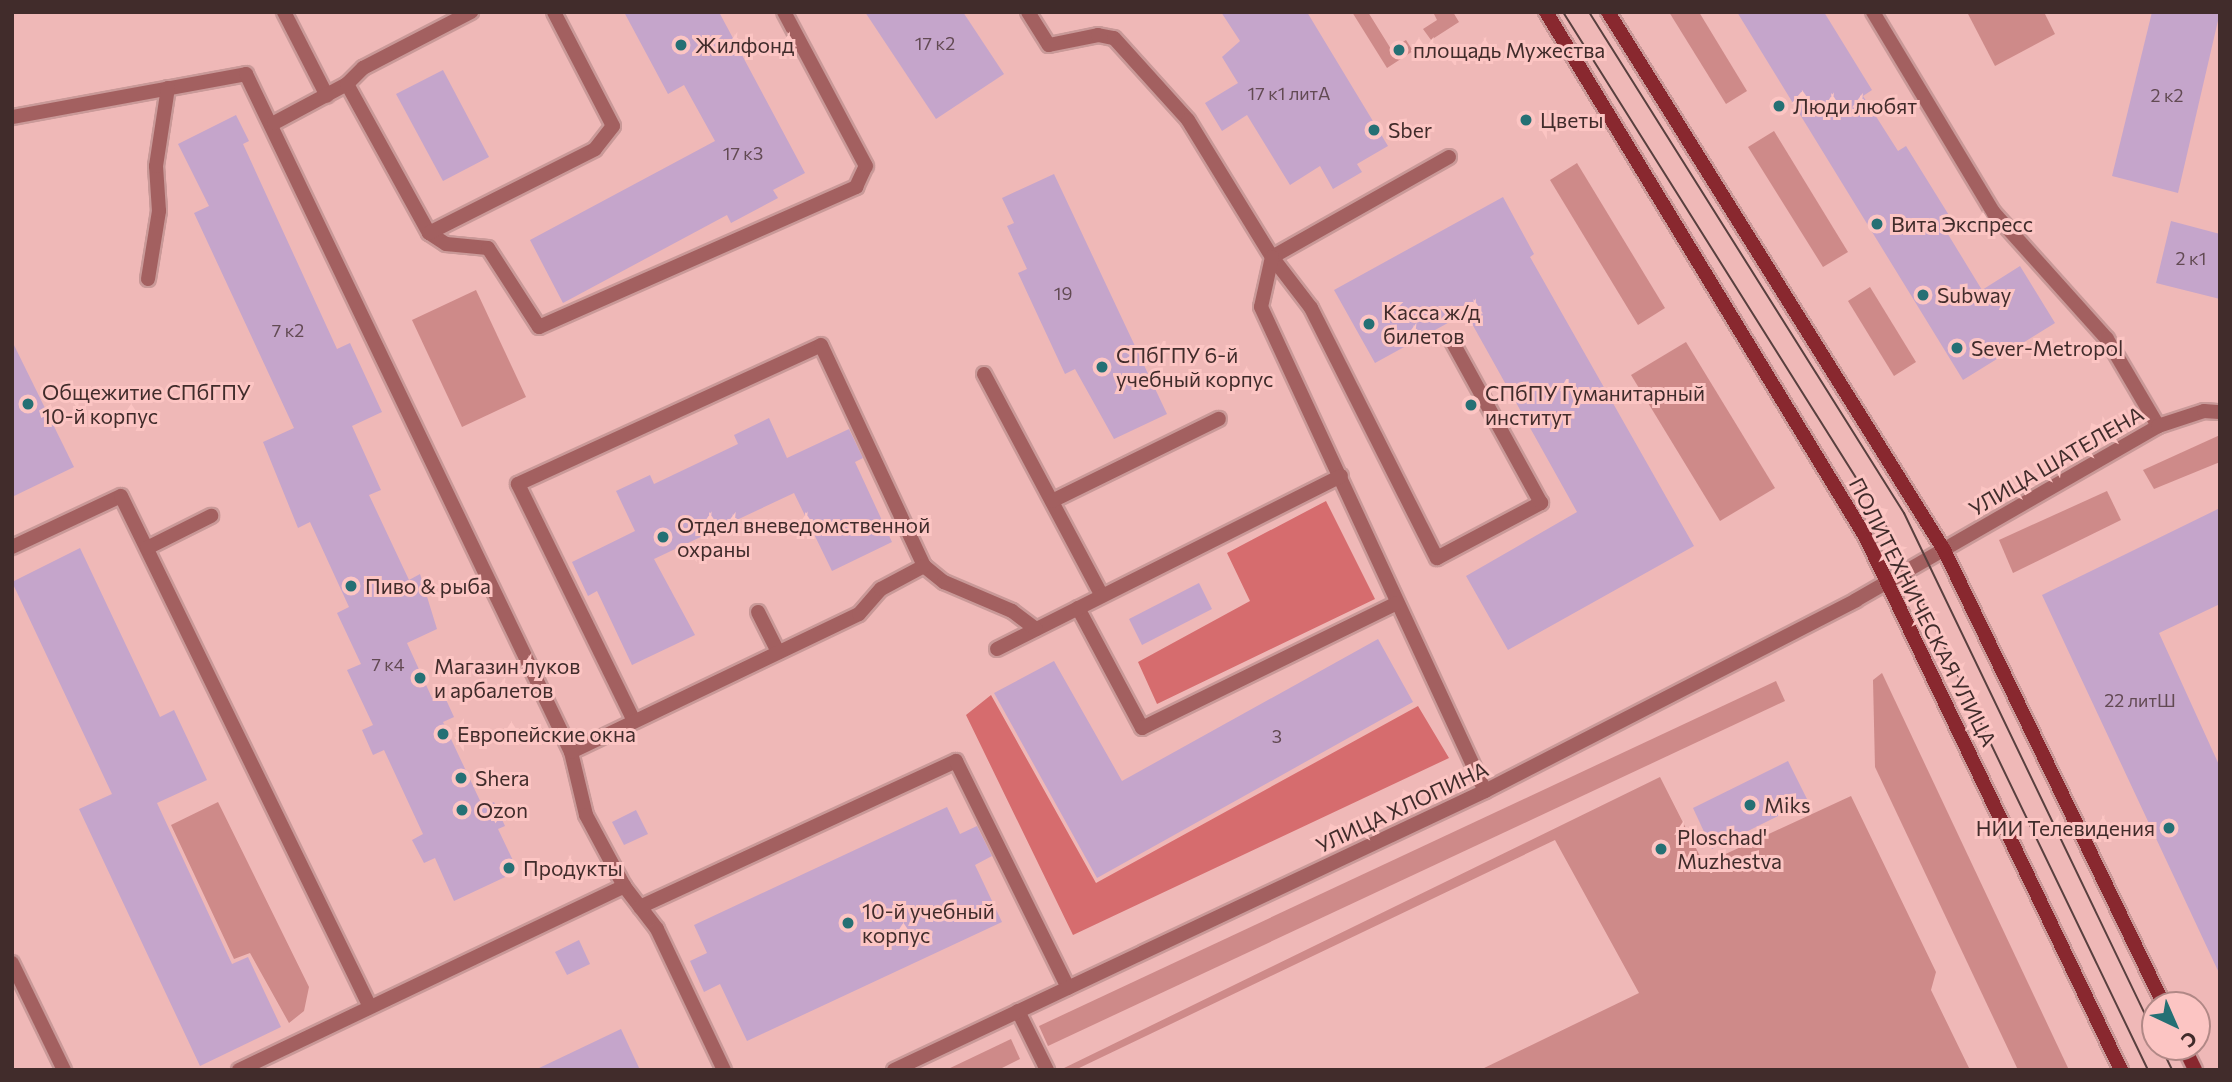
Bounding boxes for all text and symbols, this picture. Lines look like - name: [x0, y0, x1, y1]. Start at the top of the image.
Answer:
- place label: Жилфонд: [695, 32, 794, 58]
- house number: 17 к2: [915, 32, 955, 54]
- marker: Жилфонд: [673, 37, 689, 53]
- place label: площадь Мужества: [1413, 37, 1605, 63]
- marker: площадь Мужества: [1391, 42, 1407, 58]
- house number: 17 к1 литА: [1247, 82, 1331, 104]
- house number: 2 к2: [2150, 84, 2184, 106]
- place label: Люди любят: [1793, 93, 1917, 119]
- marker: Люди любят: [1771, 98, 1787, 114]
- place label: Цветы: [1540, 107, 1603, 133]
- marker: Цветы: [1518, 112, 1534, 128]
- place label: Sber: [1388, 117, 1432, 143]
- marker: Sber: [1366, 122, 1382, 138]
- house number: 17 к3: [723, 142, 763, 164]
- place label: Вита Экспресс: [1891, 211, 2033, 237]
- marker: Вита Экспресс: [1869, 216, 1885, 232]
- house number: 2 к1: [2176, 247, 2206, 269]
- house number: 19: [1054, 282, 1072, 304]
- place label: Subway: [1937, 282, 2011, 308]
- marker: Subway: [1915, 287, 1931, 303]
- place label: Касса ж/д билетов: [1383, 299, 1480, 349]
- marker: Касса ж/д билетов: [1361, 316, 1377, 332]
- house number: 7 к2: [272, 319, 304, 341]
- place label: Sever-Metropol: [1971, 335, 2123, 361]
- marker: Sever-Metropol: [1949, 340, 1965, 356]
- place label: СПбГПУ 6-й учебный корпус: [1116, 342, 1274, 392]
- marker: СПбГПУ 6-й учебный корпус: [1094, 359, 1110, 375]
- place label: Общежитие СПбГПУ 10-й корпус: [42, 379, 251, 429]
- place label: СПбПУ Гуманитарный институт: [1485, 380, 1705, 430]
- marker: Общежитие СПбГПУ 10-й корпус: [20, 396, 36, 412]
- marker: СПбПУ Гуманитарный институт: [1463, 397, 1479, 413]
- street label: УЛИЦА ШАТЕЛЕНА: [1964, 401, 2148, 521]
- street label: ПОЛИТЕХНИЧЕСКАЯ УЛИЦА: [1844, 474, 2002, 750]
- place label: Отдел вневедомственной охраны: [677, 512, 930, 562]
- marker: Отдел вневедомственной охраны: [655, 529, 671, 545]
- place label: Пиво & рыба: [365, 573, 491, 599]
- marker: Пиво & рыба: [343, 578, 359, 594]
- house number: 7 к4: [371, 653, 405, 675]
- place label: Магазин луков и арбалетов: [434, 653, 581, 703]
- marker: Магазин луков и арбалетов: [412, 670, 428, 686]
- house number: 22 литШ: [2104, 689, 2176, 711]
- place label: Европейские окна: [457, 721, 636, 747]
- house number: 3: [1272, 725, 1282, 747]
- marker: Европейские окна: [435, 726, 451, 742]
- street label: УЛИЦА ХЛОПИНА: [1312, 756, 1492, 858]
- place label: Shera: [475, 765, 530, 791]
- marker: Shera: [453, 770, 469, 786]
- place label: Miks: [1764, 792, 1810, 818]
- place label: Ozon: [476, 797, 528, 823]
- marker: Miks: [1742, 797, 1758, 813]
- marker: Ozon: [454, 802, 470, 818]
- place label: НИИ Телевидения: [1976, 815, 2155, 841]
- marker: НИИ Телевидения: [2161, 820, 2177, 836]
- place label: Ploschad' Muzhestva: [1677, 824, 1782, 874]
- marker: Ploschad' Muzhestva: [1651, 839, 1671, 859]
- place label: Продукты: [523, 855, 623, 881]
- marker: Продукты: [501, 860, 517, 876]
- place label: 10-й учебный корпус: [862, 898, 995, 948]
- marker: 10-й учебный корпус: [840, 915, 856, 931]
- north arrow: [2141, 991, 2211, 1061]
- text: С: [2177, 1027, 2202, 1053]

